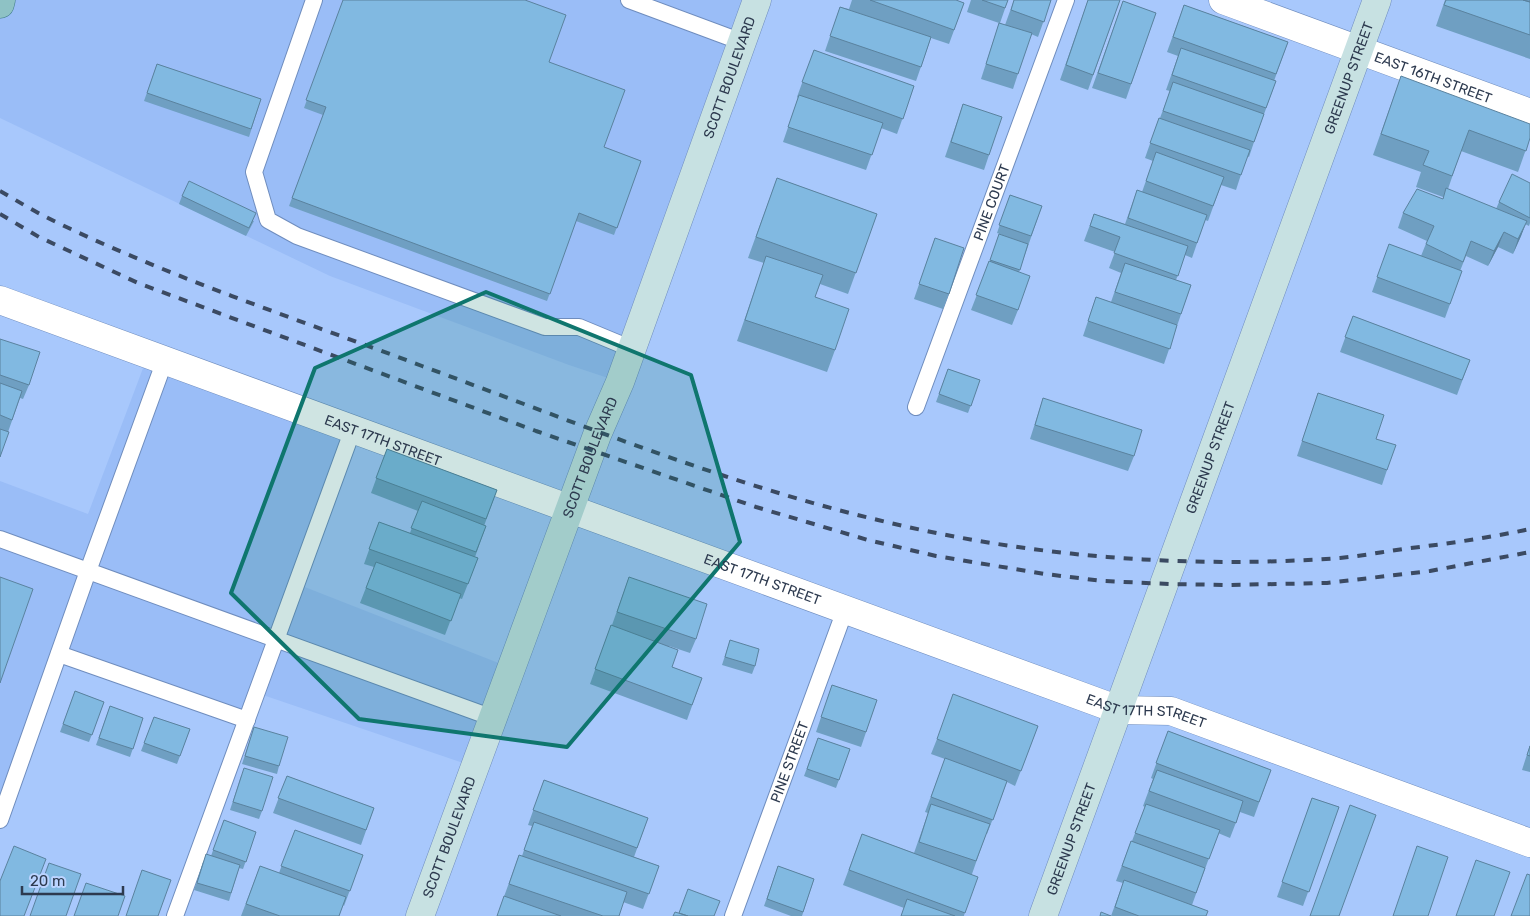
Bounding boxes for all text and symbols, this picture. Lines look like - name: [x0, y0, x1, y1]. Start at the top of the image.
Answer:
- street label: SCOTT BOULEVARD: [700, 14, 759, 141]
- street label: GREENUP STREET: [1320, 19, 1377, 136]
- street label: EAST 16TH STREET: [1372, 48, 1494, 107]
- street label: PINE COURT: [970, 162, 1013, 243]
- street label: SCOTT BOULEVARD: [559, 394, 621, 520]
- street label: GREENUP STREET: [1182, 399, 1238, 516]
- street label: EAST 17TH STREET: [322, 411, 444, 470]
- street label: EAST 17TH STREET: [702, 550, 823, 609]
- street label: EAST 17TH STREET: [1084, 690, 1209, 732]
- street label: PINE STREET: [767, 719, 812, 805]
- street label: SCOTT BOULEVARD: [419, 774, 479, 900]
- street label: GREENUP STREET: [1043, 780, 1099, 897]
- scale bar: [22, 864, 124, 896]
- text: 20 m: [30, 872, 65, 890]

